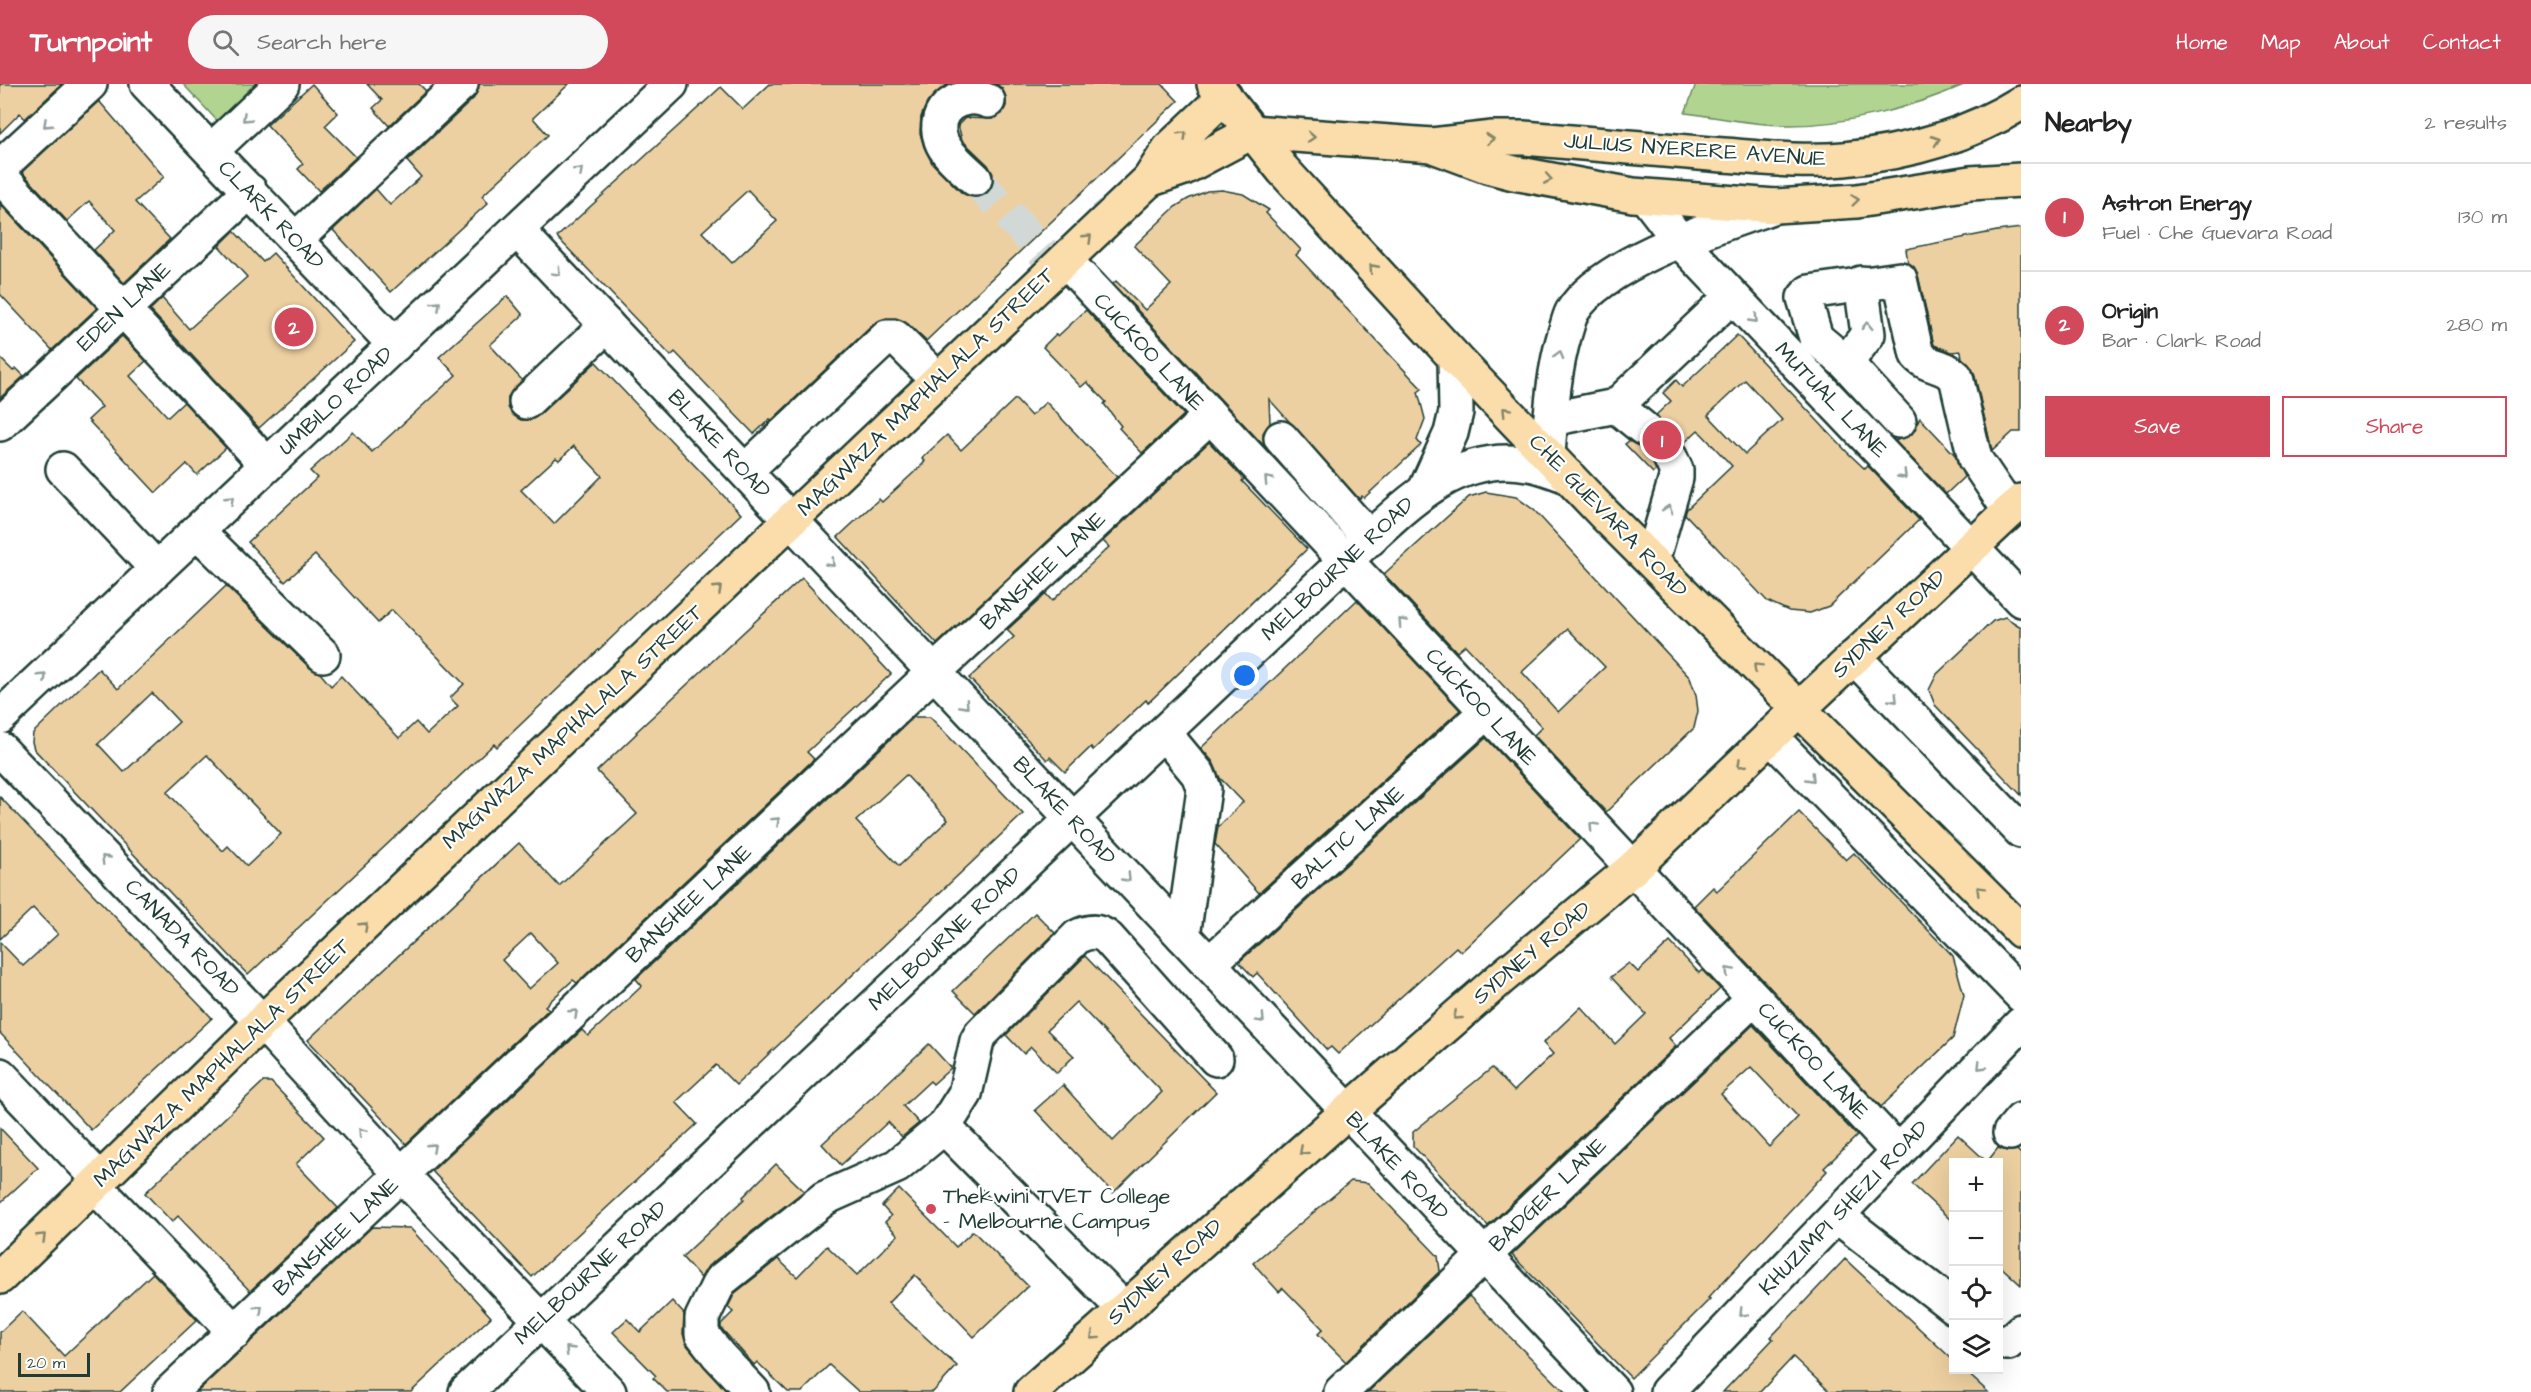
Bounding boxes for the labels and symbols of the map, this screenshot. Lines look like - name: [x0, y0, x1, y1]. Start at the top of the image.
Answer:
- one-way arrow: [242, 110, 253, 121]
- one-way arrow: [43, 117, 54, 128]
- street label: JULIUS NYERERE AVENUE: [1563, 125, 1827, 175]
- one-way arrow: [1306, 130, 1315, 143]
- one-way arrow: [1176, 131, 1187, 141]
- one-way arrow: [1485, 133, 1495, 146]
- one-way arrow: [1930, 135, 1941, 148]
- street label: CLARK ROAD: [211, 153, 331, 277]
- one-way arrow: [572, 167, 583, 178]
- one-way arrow: [1543, 173, 1553, 185]
- one-way arrow: [1850, 194, 1859, 207]
- one-way arrow: [1082, 234, 1092, 245]
- street label: EDEN LANE: [70, 255, 178, 359]
- street label: MAGWAZA MAPHALALA STREET: [790, 260, 1062, 524]
- one-way arrow: [1369, 264, 1380, 275]
- one-way arrow: [550, 266, 561, 276]
- street label: CUCKOO LANE: [1086, 286, 1212, 418]
- one-way arrow: [431, 301, 441, 312]
- pin: 2: [274, 304, 314, 350]
- one-way arrow: [1747, 312, 1758, 322]
- one-way arrow: [1861, 322, 1873, 331]
- street label: MUTUAL LANE: [1767, 335, 1895, 465]
- street label: UMBILO ROAD: [272, 340, 400, 462]
- one-way arrow: [1552, 350, 1565, 360]
- street label: BLAKE ROAD: [660, 383, 778, 505]
- one-way arrow: [1502, 407, 1513, 418]
- pin: 1: [1642, 418, 1682, 462]
- street label: CHE GUEVARA ROAD: [1522, 427, 1694, 605]
- one-way arrow: [1896, 468, 1907, 479]
- one-way arrow: [1265, 476, 1276, 487]
- street label: MELBOURNE ROAD: [1255, 490, 1421, 648]
- one-way arrow: [224, 496, 234, 507]
- street label: BANSHEE LANE: [973, 504, 1113, 638]
- one-way arrow: [1661, 504, 1673, 515]
- one-way arrow: [824, 555, 835, 566]
- street label: SYDNEY ROAD: [1825, 563, 1953, 685]
- one-way arrow: [712, 585, 722, 596]
- street label: MAGWAZA MAPHALALA STREET: [436, 597, 711, 857]
- one-way arrow: [1398, 618, 1409, 629]
- street label: CUCKOO LANE: [1418, 641, 1544, 773]
- your location: [1230, 661, 1259, 690]
- one-way arrow: [1754, 664, 1765, 675]
- one-way arrow: [36, 673, 46, 684]
- one-way arrow: [1887, 693, 1898, 703]
- one-way arrow: [957, 698, 968, 709]
- street label: BLAKE ROAD: [1005, 750, 1123, 872]
- one-way arrow: [1738, 756, 1749, 767]
- one-way arrow: [1803, 771, 1814, 782]
- street label: BALTIC LANE: [1285, 779, 1411, 897]
- one-way arrow: [770, 817, 780, 828]
- one-way arrow: [1589, 822, 1600, 833]
- street label: BANSHEE LANE: [619, 837, 759, 971]
- one-way arrow: [102, 855, 113, 866]
- street label: MELBOURNE ROAD: [862, 860, 1028, 1018]
- one-way arrow: [1120, 871, 1131, 881]
- street label: CANADA ROAD: [118, 872, 246, 1004]
- one-way arrow: [1976, 886, 1987, 896]
- street label: SYDNEY ROAD: [1466, 894, 1598, 1012]
- one-way arrow: [357, 922, 367, 933]
- street label: MAGWAZA MAPHALALA STREET: [86, 931, 358, 1195]
- one-way arrow: [1726, 968, 1737, 979]
- street label: CUCKOO LANE: [1750, 995, 1876, 1127]
- one-way arrow: [567, 1009, 577, 1020]
- one-way arrow: [1453, 1009, 1464, 1020]
- one-way arrow: [1254, 1013, 1265, 1023]
- one-way arrow: [1977, 1059, 1988, 1070]
- street label: BLAKE ROAD: [1338, 1105, 1456, 1227]
- street label: KHUZIMPI SHEZI ROAD: [1752, 1114, 1936, 1302]
- one-way arrow: [358, 1128, 369, 1139]
- street label: BADGER LANE: [1482, 1131, 1614, 1259]
- one-way arrow: [425, 1143, 436, 1154]
- one-way arrow: [1299, 1144, 1310, 1155]
- street label: BANSHEE LANE: [266, 1170, 406, 1304]
- place label: Thekwini TVET College - Melbourne Campus: [943, 1181, 1170, 1237]
- street label: MELBOURNE ROAD: [508, 1194, 674, 1352]
- marker: Thekwini TVET College - Melbourne Campus: [924, 1202, 938, 1216]
- street label: SYDNEY ROAD: [1100, 1212, 1230, 1332]
- one-way arrow: [35, 1233, 46, 1244]
- one-way arrow: [252, 1305, 263, 1316]
- one-way arrow: [1740, 1305, 1751, 1316]
- one-way arrow: [1090, 1329, 1101, 1340]
- one-way arrow: [565, 1346, 576, 1357]
- scale bar: [18, 1350, 90, 1378]

